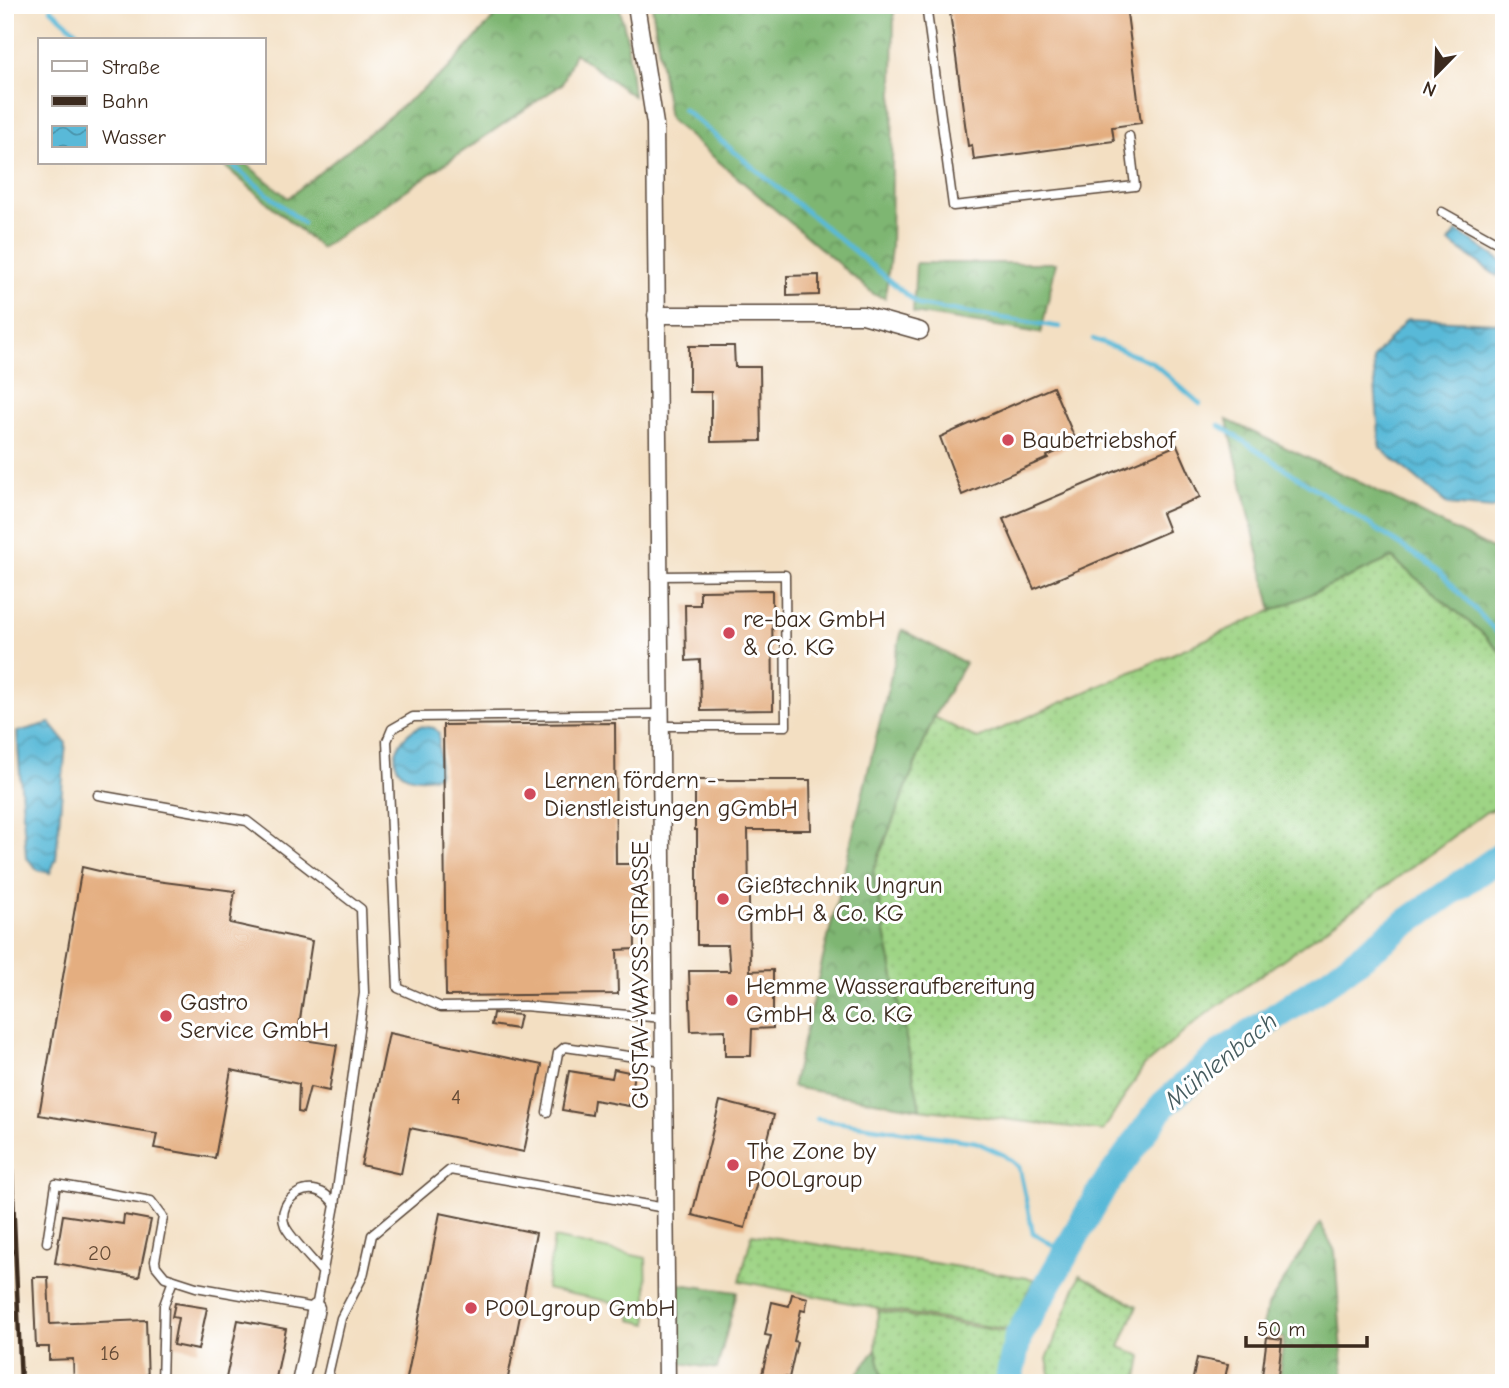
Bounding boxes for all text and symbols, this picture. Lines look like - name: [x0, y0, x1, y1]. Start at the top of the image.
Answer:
- legend: [38, 38, 266, 164]
- north arrow: [1400, 38, 1470, 108]
- text: Straße: [102, 55, 160, 79]
- text: N: [1420, 76, 1440, 101]
- text: Bahn: [102, 89, 149, 113]
- text: Wasser: [102, 125, 167, 149]
- place label: Baubetriebshof: [1022, 426, 1176, 454]
- marker: Baubetriebshof: [1000, 432, 1016, 448]
- place label: re-bax GmbH & Co. KG: [743, 605, 886, 661]
- marker: re-bax GmbH & Co. KG: [721, 625, 737, 641]
- place label: Lernen fördern - Dienstleistungen gGmbH: [544, 766, 798, 822]
- marker: Lernen fördern - Dienstleistungen gGmbH: [522, 786, 538, 802]
- street label: GUSTAV-WAYSS-STRASSE: [626, 841, 654, 1109]
- place label: Gießtechnik Ungrun GmbH & Co. KG: [737, 871, 943, 927]
- marker: Gießtechnik Ungrun GmbH & Co. KG: [715, 891, 731, 907]
- place label: Hemme Wasseraufbereitung GmbH & Co. KG: [746, 972, 1036, 1028]
- place label: Gastro Service GmbH: [180, 988, 329, 1044]
- marker: Hemme Wasseraufbereitung GmbH & Co. KG: [724, 992, 740, 1008]
- water label: Mühlenbach: [1158, 1006, 1284, 1116]
- marker: Gastro Service GmbH: [158, 1008, 174, 1024]
- house number: 4: [451, 1085, 461, 1109]
- place label: The Zone by POOLgroup: [747, 1137, 876, 1193]
- marker: The Zone by POOLgroup: [725, 1157, 741, 1173]
- house number: 20: [88, 1241, 112, 1265]
- place label: POOLgroup GmbH: [485, 1294, 676, 1322]
- marker: POOLgroup GmbH: [463, 1300, 479, 1316]
- scale bar: [1246, 1304, 1367, 1348]
- text: 50 m: [1257, 1317, 1306, 1341]
- house number: 16: [100, 1341, 120, 1365]

